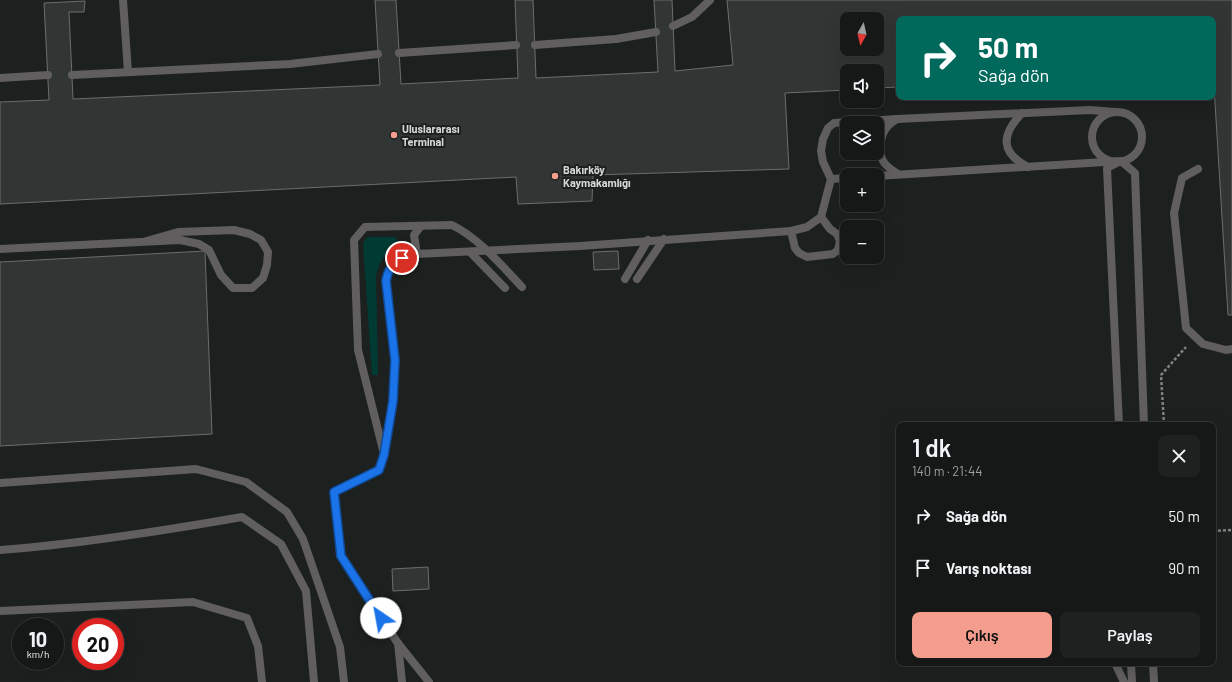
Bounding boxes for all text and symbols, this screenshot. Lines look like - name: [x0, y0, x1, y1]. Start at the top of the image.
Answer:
- north arrow: [840, 12, 884, 56]
- map controls: [840, 12, 884, 264]
- text: 50 m: [978, 30, 1038, 64]
- icon: right: [912, 32, 964, 84]
- button: sound: [840, 64, 884, 108]
- text: Sağa dön: [978, 64, 1049, 86]
- button: layers: [840, 116, 884, 160]
- place label: Uluslararası Terminal: [402, 122, 460, 148]
- marker: Uluslararası Terminal: [389, 130, 399, 140]
- place label: Bakırköy Kaymakamlığı: [563, 163, 631, 189]
- button: +: [840, 168, 884, 212]
- marker: Bakırköy Kaymakamlığı: [550, 171, 560, 181]
- button: −: [840, 220, 884, 264]
- pin: [385, 241, 419, 275]
- icon: arrive: [391, 247, 413, 269]
- text: 1 dk: [912, 433, 951, 462]
- button: close: [1158, 435, 1200, 477]
- text: 140 m · 21:44: [912, 463, 982, 479]
- icon: right: [912, 505, 934, 527]
- text: Sağa dön: [946, 507, 1007, 525]
- text: 50 m: [1168, 507, 1200, 525]
- icon: arrive: [912, 557, 934, 579]
- text: Varış noktası: [946, 559, 1031, 577]
- text: 90 m: [1168, 559, 1200, 577]
- position arrow: [360, 597, 402, 639]
- button: Çıkış: [912, 612, 1052, 658]
- button: Paylaş: [1060, 612, 1200, 658]
- speed limit sign: 20: [72, 618, 124, 670]
- text: 10: [29, 627, 47, 651]
- text: km/h: [27, 648, 49, 660]

